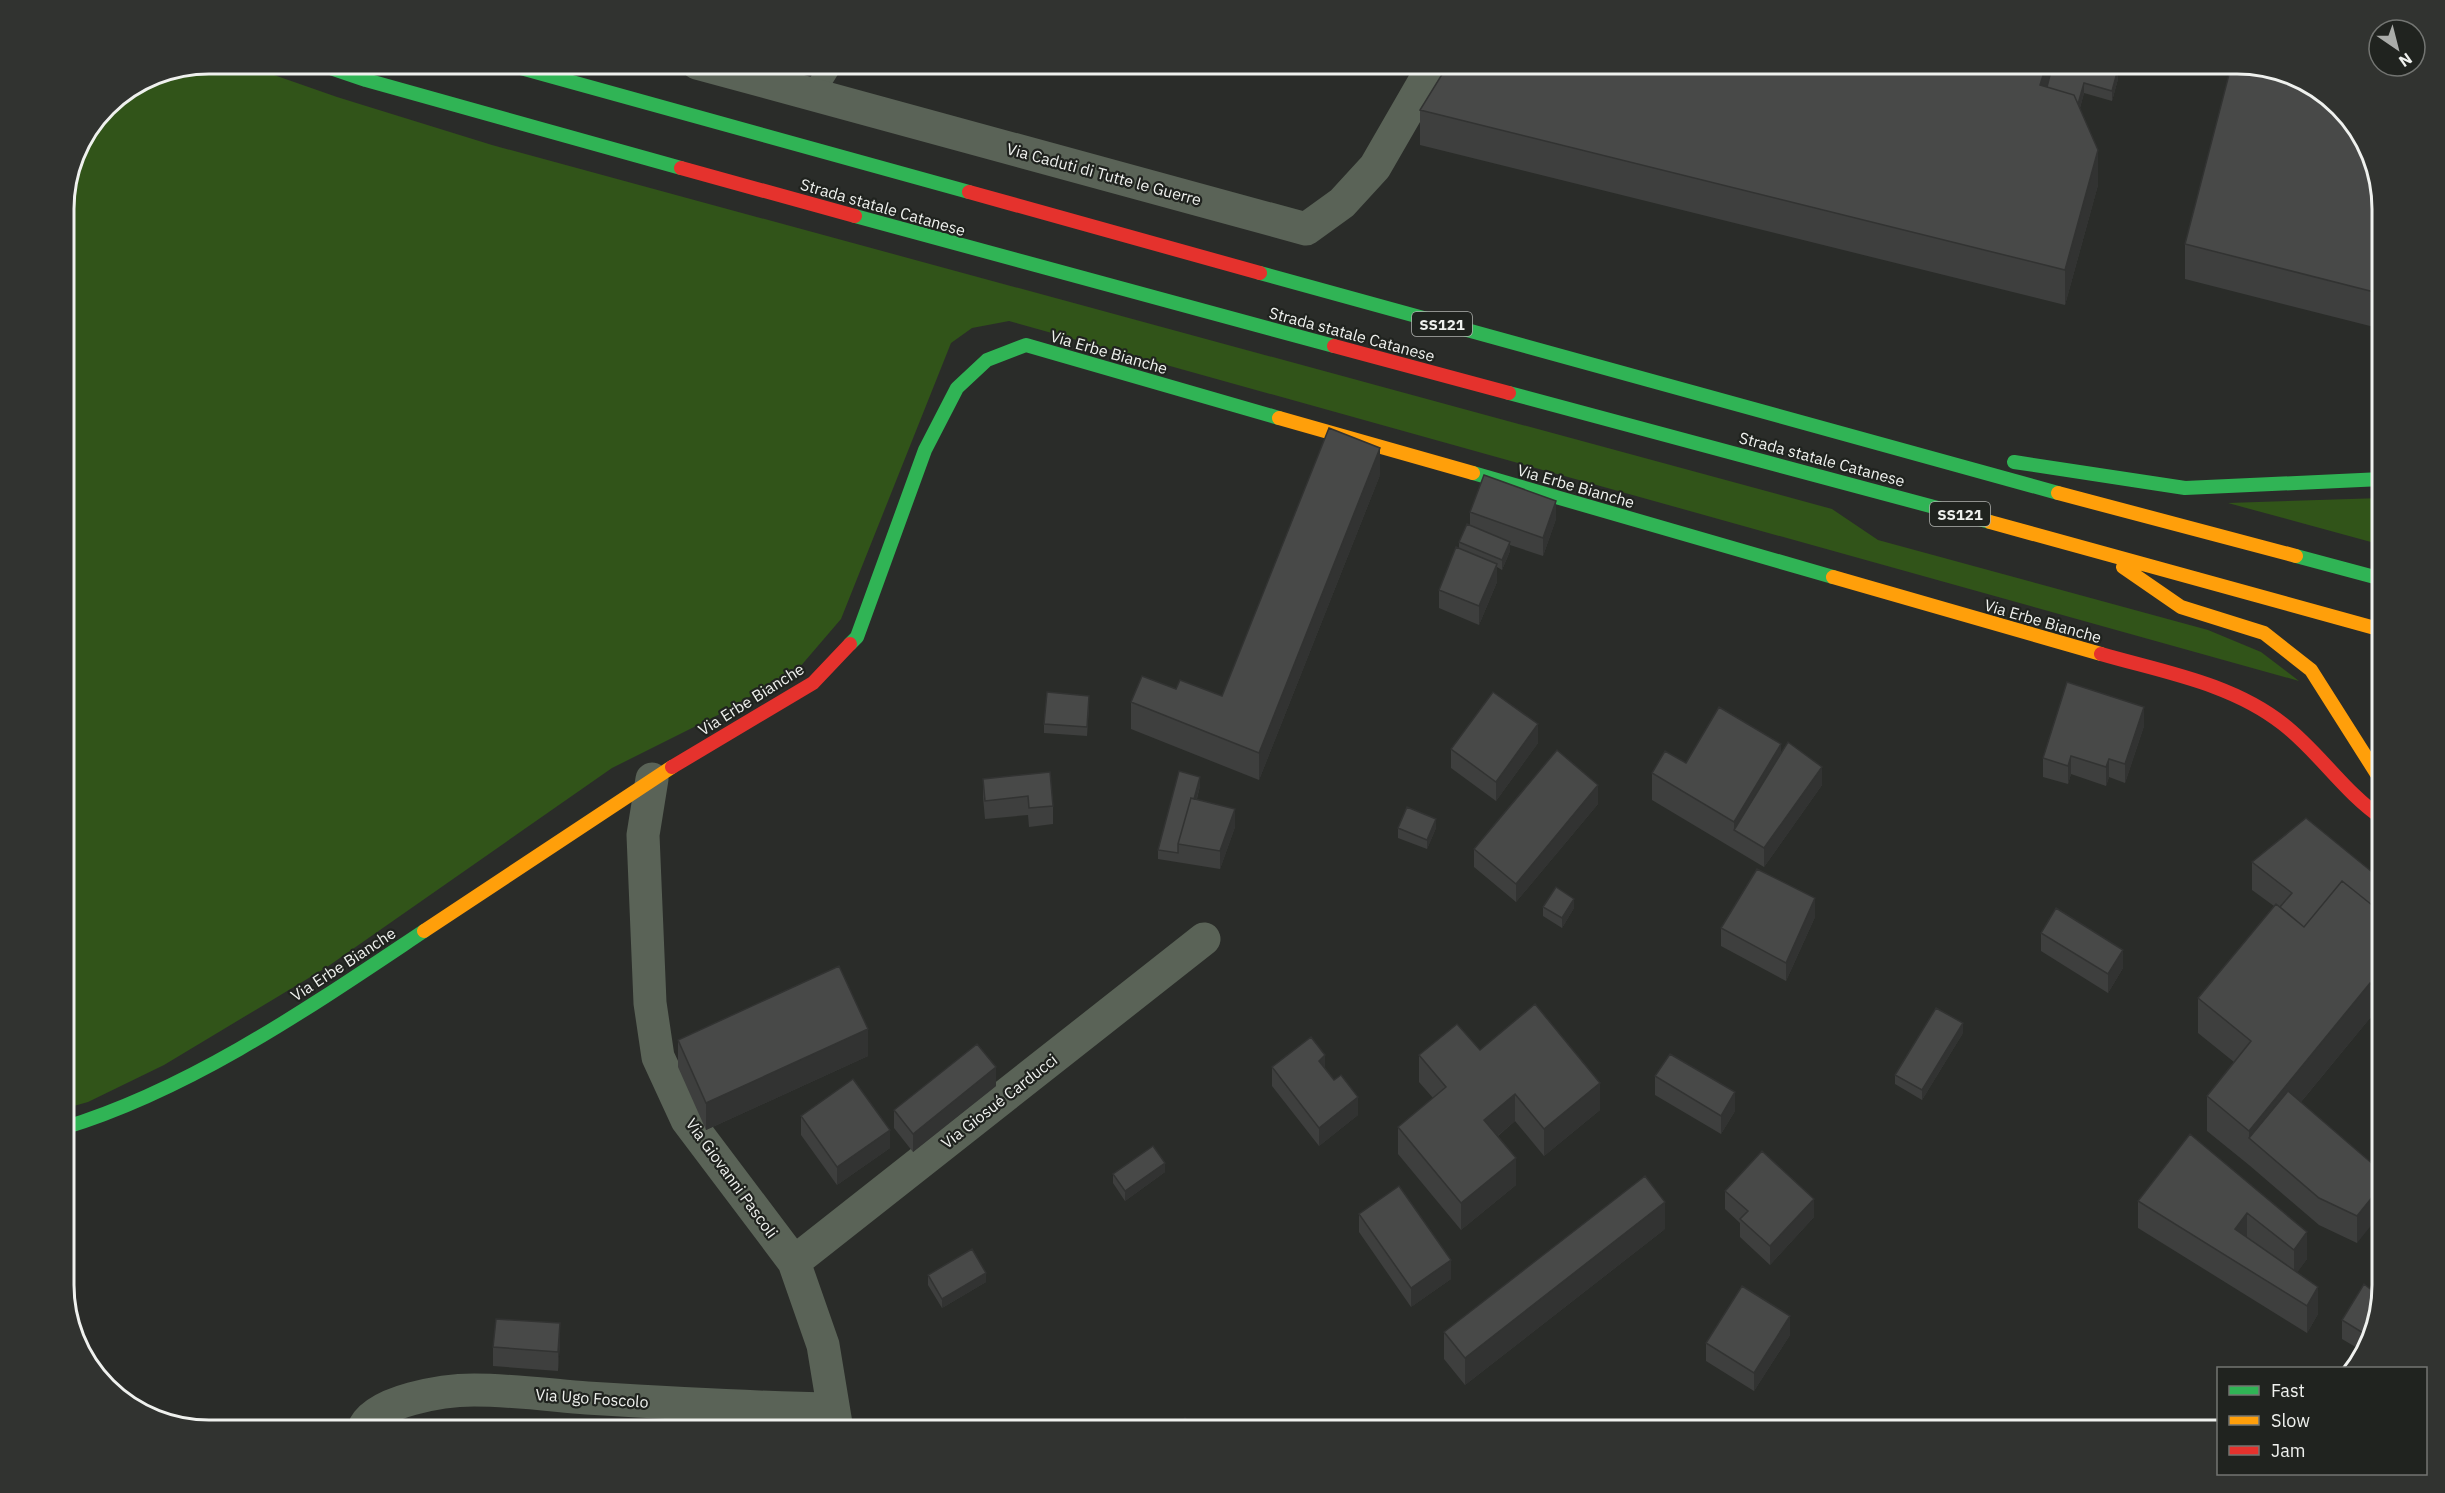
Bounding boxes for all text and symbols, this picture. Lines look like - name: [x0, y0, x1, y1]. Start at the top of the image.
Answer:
- north arrow: [2367, 18, 2427, 78]
- text: N: [2395, 49, 2416, 72]
- street label: Via Caduti di Tutte le Guerre: [1004, 138, 1204, 210]
- street label: Strada statale Catanese: [798, 174, 968, 240]
- street label: Strada statale Catanese: [1267, 302, 1437, 366]
- road number: SS121: [1412, 312, 1472, 336]
- street label: Via Erbe Bianche: [1048, 326, 1170, 378]
- street label: Strada statale Catanese: [1737, 427, 1907, 491]
- street label: Via Erbe Bianche: [1515, 460, 1637, 512]
- road number: SS121: [1930, 502, 1990, 526]
- street label: Via Erbe Bianche: [1982, 595, 2104, 647]
- street label: Via Erbe Bianche: [694, 658, 808, 740]
- street label: Via Erbe Bianche: [287, 923, 399, 1005]
- street label: Via Giosué Carducci: [937, 1049, 1061, 1153]
- street label: Via Giovanni Pascoli: [682, 1114, 782, 1242]
- legend: [2217, 1367, 2427, 1475]
- text: Fast: [2271, 1379, 2305, 1402]
- street label: Via Ugo Foscolo: [535, 1384, 649, 1412]
- text: Slow: [2271, 1409, 2310, 1432]
- text: Jam: [2271, 1439, 2306, 1462]

